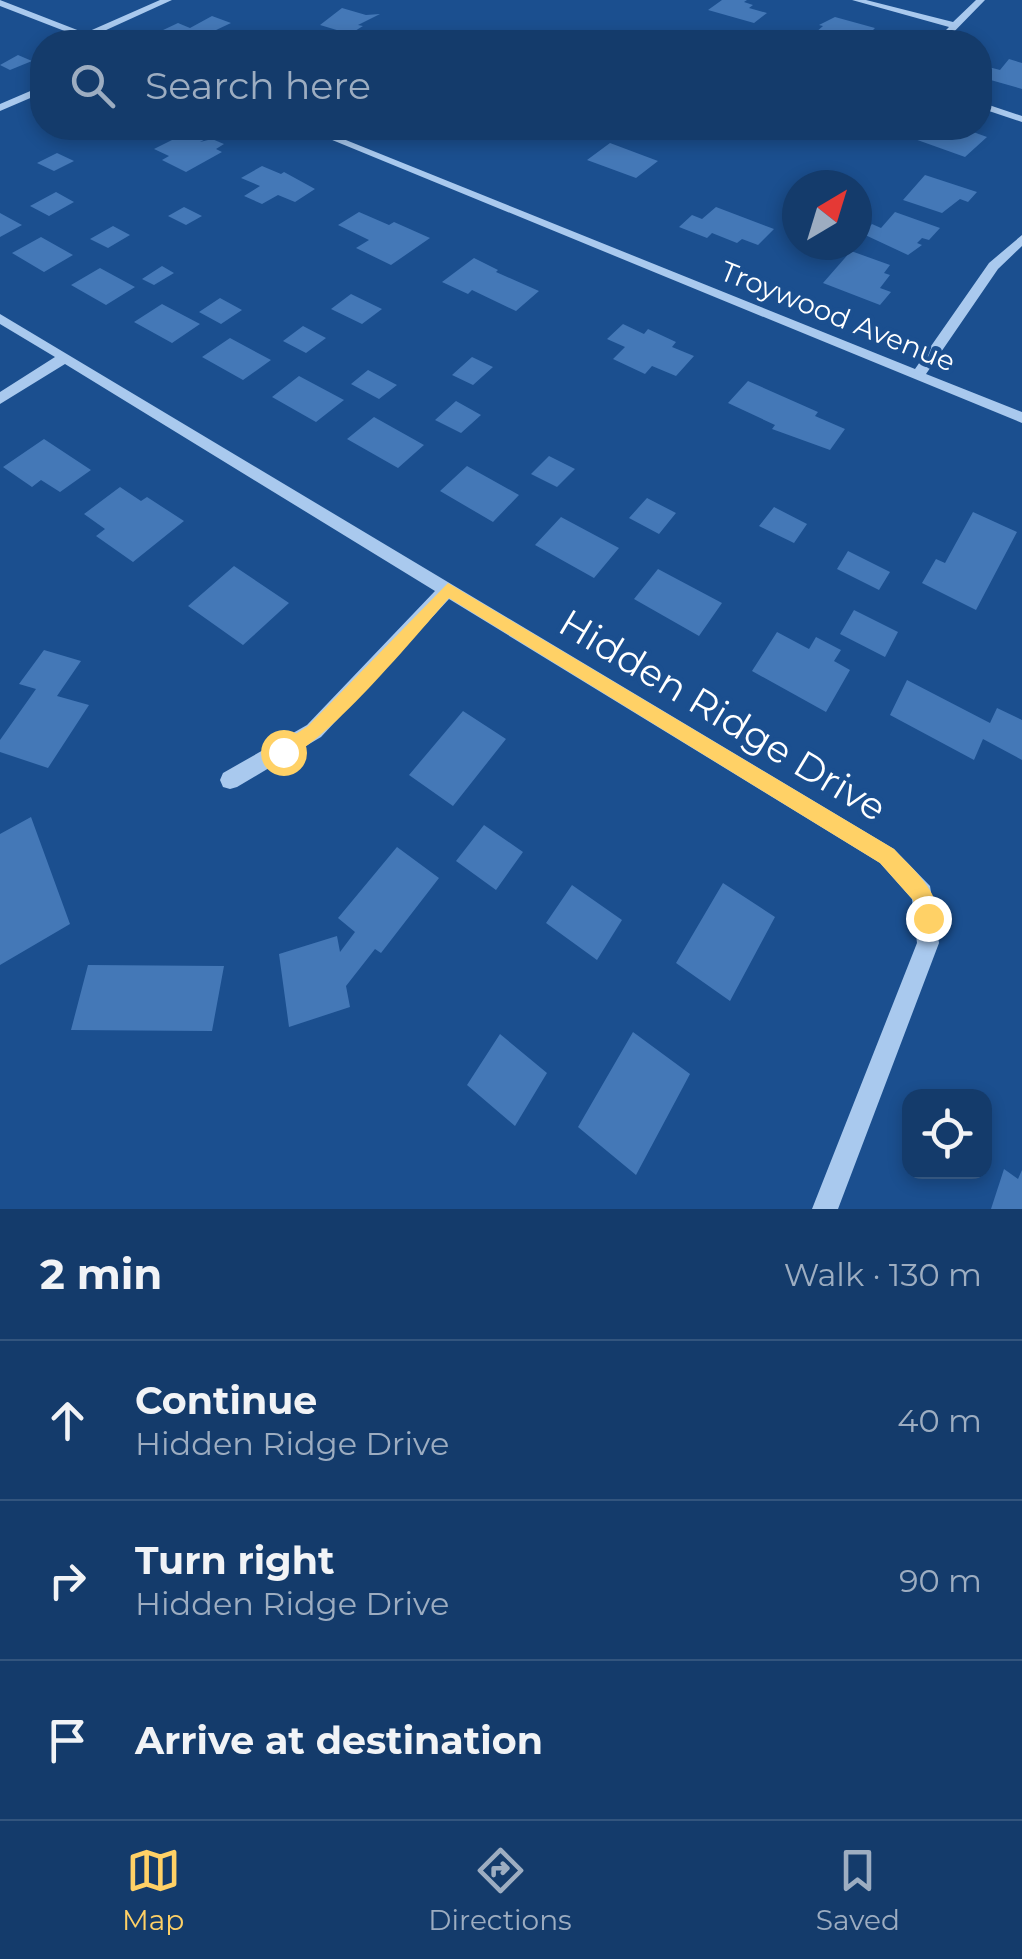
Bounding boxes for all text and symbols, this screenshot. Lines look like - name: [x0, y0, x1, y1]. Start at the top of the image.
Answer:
- search box: [30, 30, 992, 140]
- icon: search: [65, 58, 120, 113]
- text: Search here: [145, 62, 371, 109]
- north arrow: [782, 170, 872, 260]
- street label: Troywood Avenue: [716, 253, 960, 379]
- street label: Hidden Ridge Drive: [551, 599, 895, 831]
- route start: [261, 730, 307, 776]
- route end: [906, 896, 952, 942]
- map controls: [902, 1089, 992, 1179]
- button: locate: [902, 1089, 992, 1179]
- text: 2 min: [40, 1248, 162, 1300]
- text: Walk · 130 m: [784, 1255, 982, 1294]
- text: Continue: [135, 1377, 317, 1424]
- icon: ahead: [40, 1393, 95, 1448]
- text: 40 m: [897, 1401, 982, 1440]
- text: Hidden Ridge Drive: [135, 1424, 449, 1463]
- text: Turn right: [135, 1537, 334, 1584]
- icon: right: [40, 1553, 95, 1608]
- text: 90 m: [899, 1561, 982, 1600]
- text: Hidden Ridge Drive: [135, 1584, 449, 1623]
- icon: arrive: [40, 1713, 95, 1768]
- text: Arrive at destination: [135, 1717, 543, 1764]
- tab: Map: [122, 1843, 184, 1937]
- tab: Directions: [428, 1843, 572, 1937]
- tab: Saved: [816, 1843, 900, 1937]

